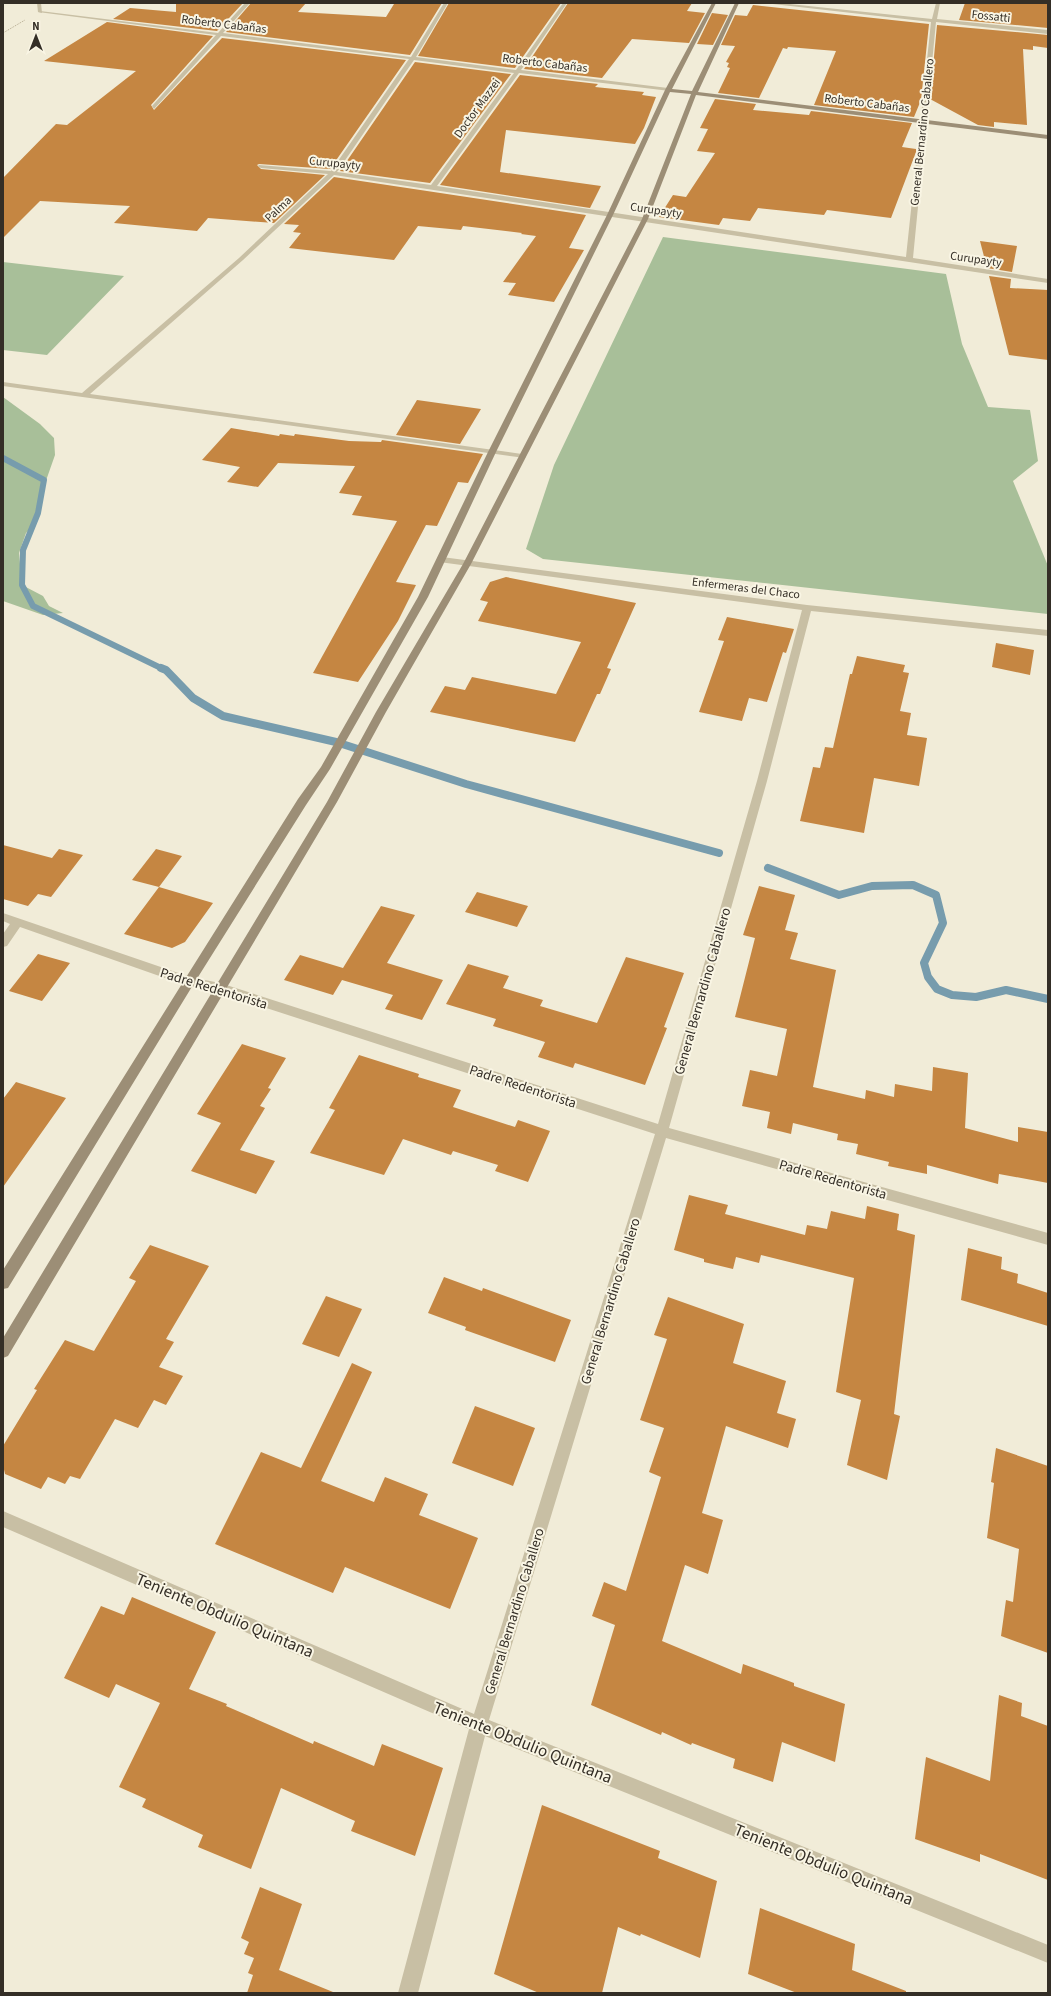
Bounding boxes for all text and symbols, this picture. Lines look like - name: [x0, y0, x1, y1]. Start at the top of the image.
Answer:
- street label: Fossatti: [971, 6, 1011, 27]
- street label: Roberto Cabañas: [180, 11, 268, 38]
- north arrow: [16, 16, 56, 56]
- text: N: [32, 19, 40, 34]
- street label: Roberto Cabañas: [501, 50, 589, 77]
- street label: General Bernardino Caballero: [906, 57, 939, 207]
- street label: Doctor Mazzei: [450, 75, 505, 142]
- street label: Roberto Cabañas: [823, 90, 911, 117]
- street label: Curupayty: [308, 152, 362, 175]
- street label: Palma: [261, 192, 296, 226]
- street label: Curupayty: [629, 198, 683, 223]
- street label: Curupayty: [949, 247, 1003, 272]
- street label: Enfermeras del Chaco: [691, 573, 801, 604]
- street label: General Bernardino Caballero: [670, 905, 736, 1077]
- street label: Padre Redentorista: [158, 963, 270, 1015]
- street label: Padre Redentorista: [467, 1060, 579, 1114]
- street label: Padre Redentorista: [776, 1155, 889, 1205]
- street label: General Bernardino Caballero: [576, 1216, 646, 1387]
- street label: General Bernardino Caballero: [480, 1526, 550, 1697]
- street label: Teniente Obdulio Quintana: [132, 1567, 317, 1664]
- street label: Teniente Obdulio Quintana: [429, 1696, 616, 1790]
- street label: Teniente Obdulio Quintana: [730, 1818, 917, 1912]

